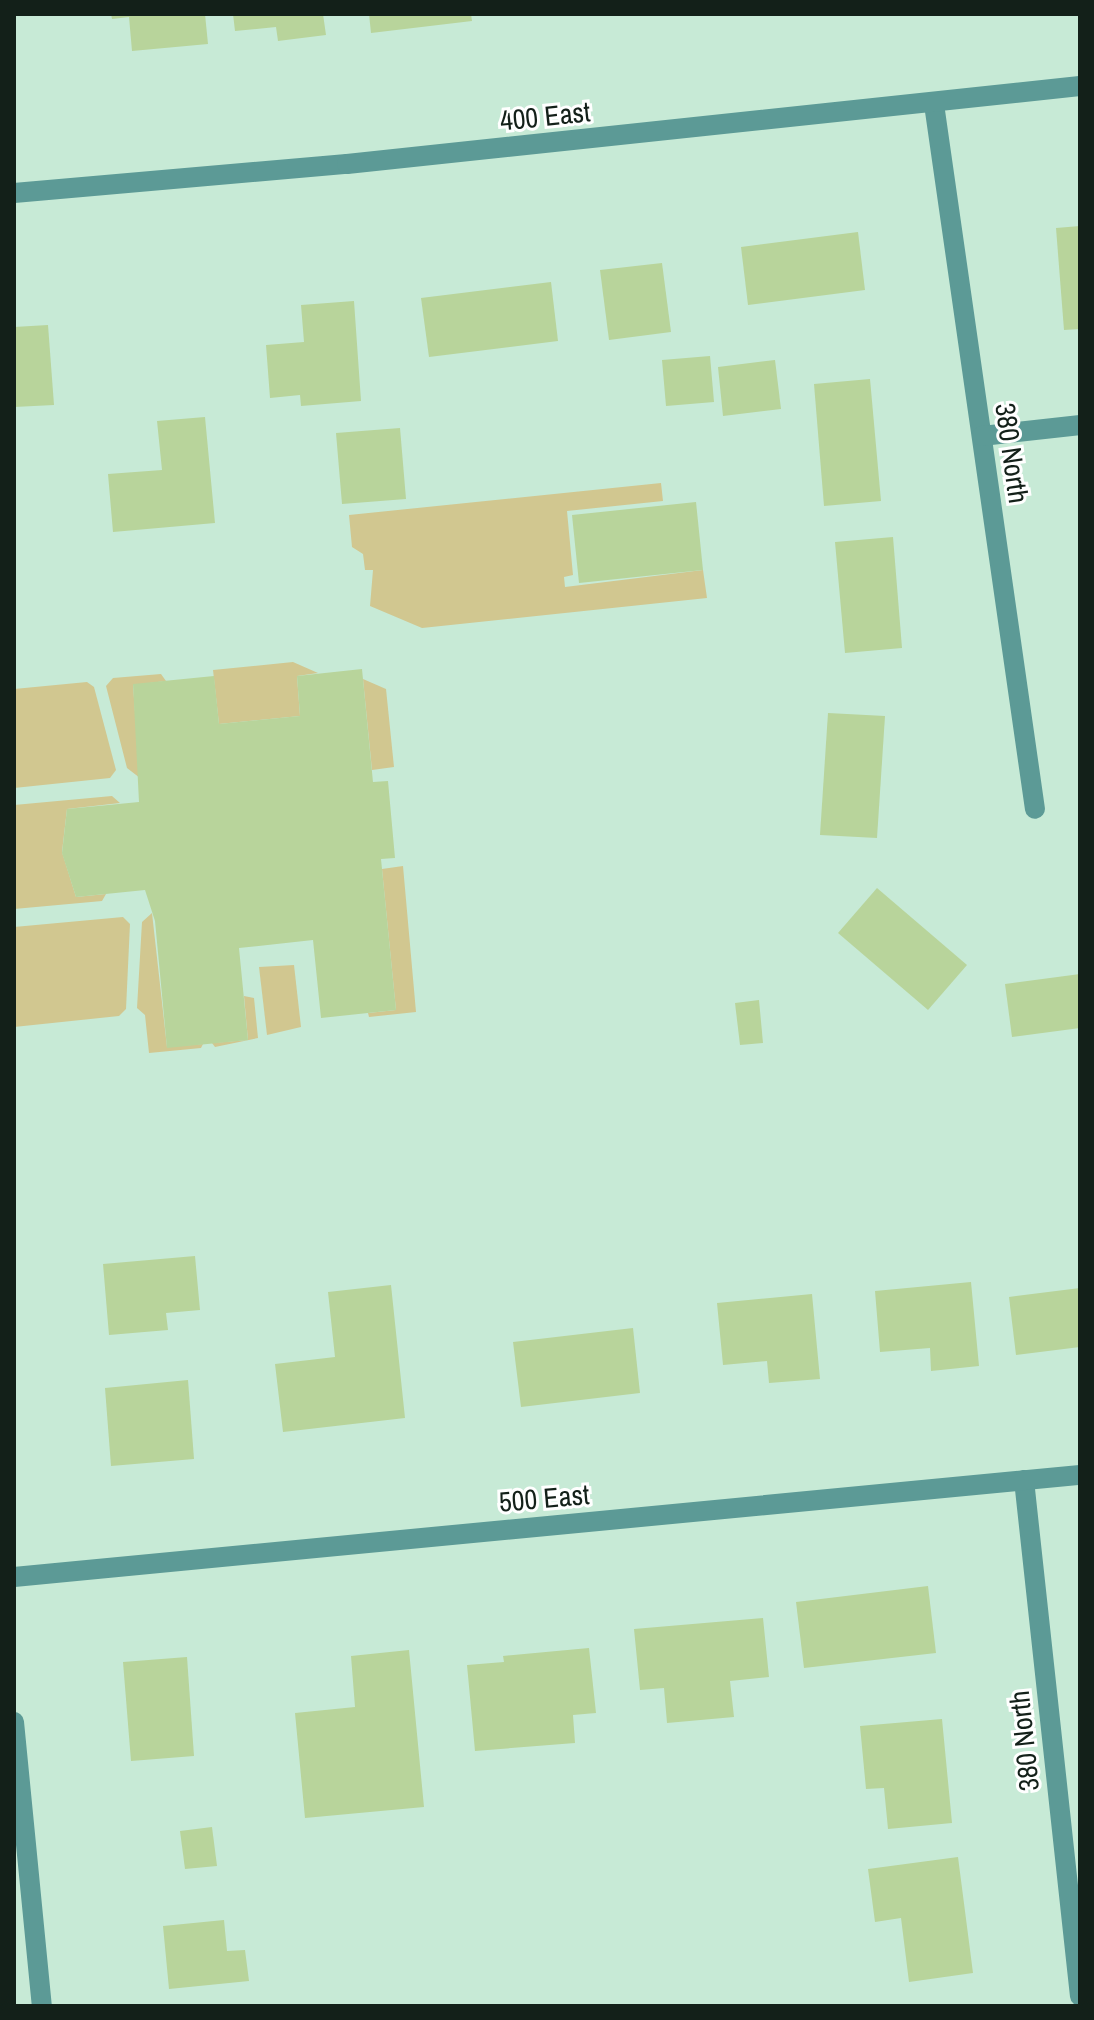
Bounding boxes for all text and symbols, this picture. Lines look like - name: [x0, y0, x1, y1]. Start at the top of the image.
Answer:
- street label: 400 East: [498, 95, 592, 137]
- street label: 380 North: [988, 401, 1036, 505]
- street label: 500 East: [497, 1477, 591, 1519]
- street label: 380 North: [1002, 1689, 1046, 1793]

